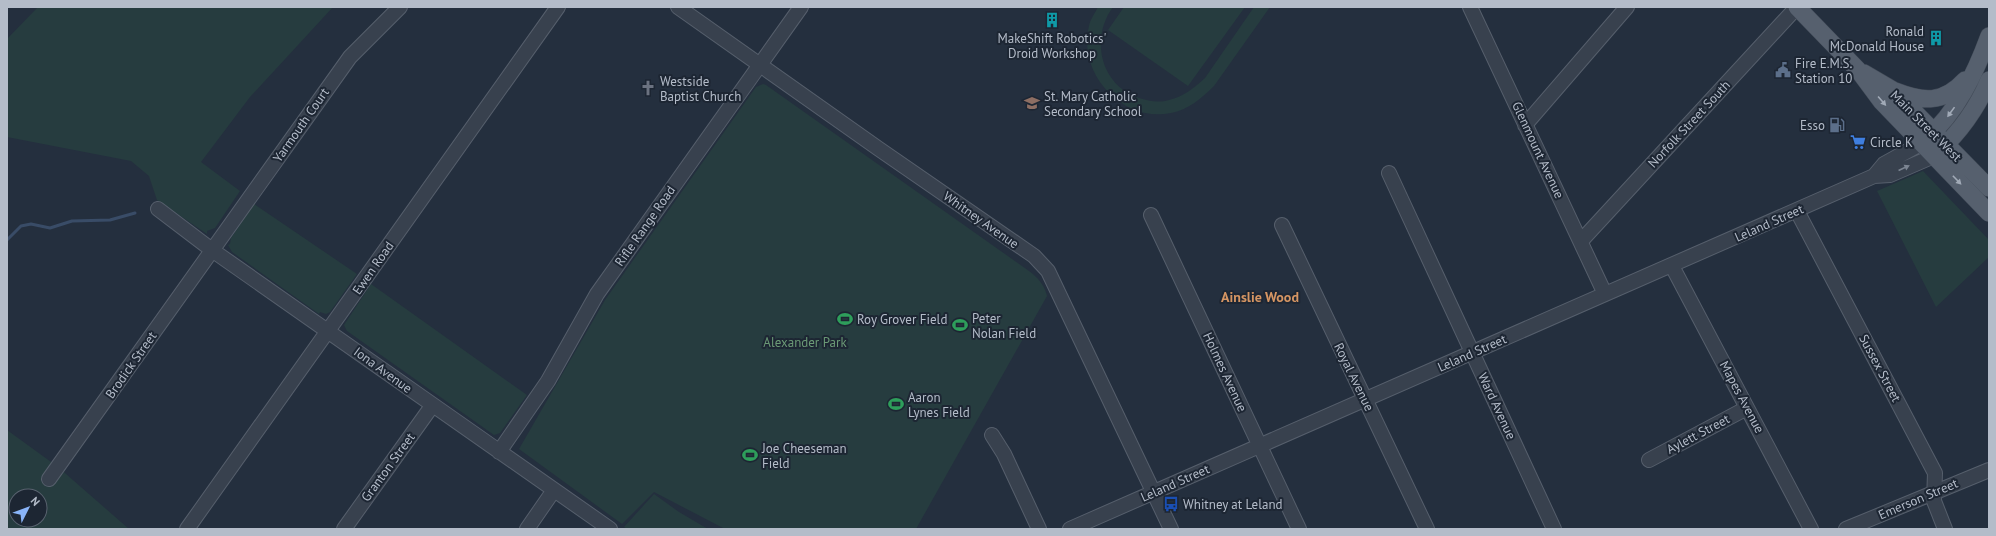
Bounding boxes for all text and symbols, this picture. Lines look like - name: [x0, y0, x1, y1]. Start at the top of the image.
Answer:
- building icon: MakeShift Robotics' Droid Workshop: [1043, 11, 1061, 29]
- place label: Ronald McDonald House: [1830, 23, 1924, 55]
- building icon: Ronald McDonald House: [1927, 29, 1945, 47]
- place label: MakeShift Robotics' Droid Workshop: [998, 30, 1107, 62]
- place label: Fire E.M.S. Station 10: [1795, 55, 1852, 87]
- public building icon: Fire E.M.S. Station 10: [1774, 61, 1792, 79]
- place label: Westside Baptist Church: [660, 73, 741, 105]
- street label: Norfolk Street South: [1644, 77, 1734, 171]
- church icon: Westside Baptist Church: [639, 79, 657, 97]
- street label: Yarmouth Court: [269, 84, 333, 165]
- street label: Main Street West: [1887, 87, 1966, 166]
- place label: St. Mary Catholic Secondary School: [1044, 88, 1142, 120]
- school or university icon: St. Mary Catholic Secondary School: [1023, 94, 1041, 112]
- one-way arrow: [1877, 96, 1886, 107]
- street label: Glenmount Avenue: [1508, 99, 1568, 201]
- one-way arrow: [1946, 107, 1955, 118]
- fuel station icon: Esso: [1828, 116, 1846, 134]
- place label: Esso: [1800, 117, 1825, 134]
- supermarket icon: Circle K: [1849, 133, 1867, 151]
- place label: Circle K: [1870, 134, 1913, 151]
- one-way arrow: [1899, 165, 1911, 171]
- one-way arrow: [1952, 175, 1962, 185]
- street label: Rifle Range Road: [611, 182, 679, 270]
- street label: Whitney Avenue: [940, 188, 1022, 252]
- street label: Leland Street: [1732, 200, 1807, 246]
- street label: Ewen Road: [349, 238, 397, 298]
- district label: Ainslie Wood: [1221, 288, 1299, 306]
- sports icon: Roy Grover Field: [836, 310, 854, 328]
- place label: Peter Nolan Field: [972, 310, 1036, 342]
- place label: Roy Grover Field: [857, 311, 947, 328]
- sports icon: Peter Nolan Field: [951, 316, 969, 334]
- street label: Brodick Street: [102, 328, 161, 402]
- street label: Holmes Avenue: [1199, 330, 1251, 414]
- street label: Leland Street: [1435, 330, 1510, 376]
- street label: Sussex Street: [1855, 331, 1905, 405]
- park label: Alexander Park: [763, 334, 847, 351]
- street label: Royal Avenue: [1330, 340, 1378, 414]
- street label: Iona Avenue: [351, 343, 415, 397]
- street label: Mapes Avenue: [1716, 358, 1768, 436]
- street label: Ward Avenue: [1474, 370, 1520, 442]
- place label: Aaron Lynes Field: [908, 389, 970, 421]
- sports icon: Aaron Lynes Field: [887, 395, 905, 413]
- street label: Aylett Street: [1663, 410, 1733, 458]
- street label: Granton Street: [357, 429, 419, 505]
- place label: Joe Cheeseman Field: [761, 440, 847, 472]
- sports icon: Joe Cheeseman Field: [741, 446, 759, 464]
- street label: Leland Street: [1138, 460, 1213, 506]
- street label: Emerson Street: [1876, 474, 1961, 523]
- north arrow: [8, 488, 48, 528]
- text: N: [28, 494, 43, 509]
- bus stop icon: Whitney at Leland: [1162, 495, 1180, 513]
- place label: Whitney at Leland: [1183, 496, 1283, 513]

